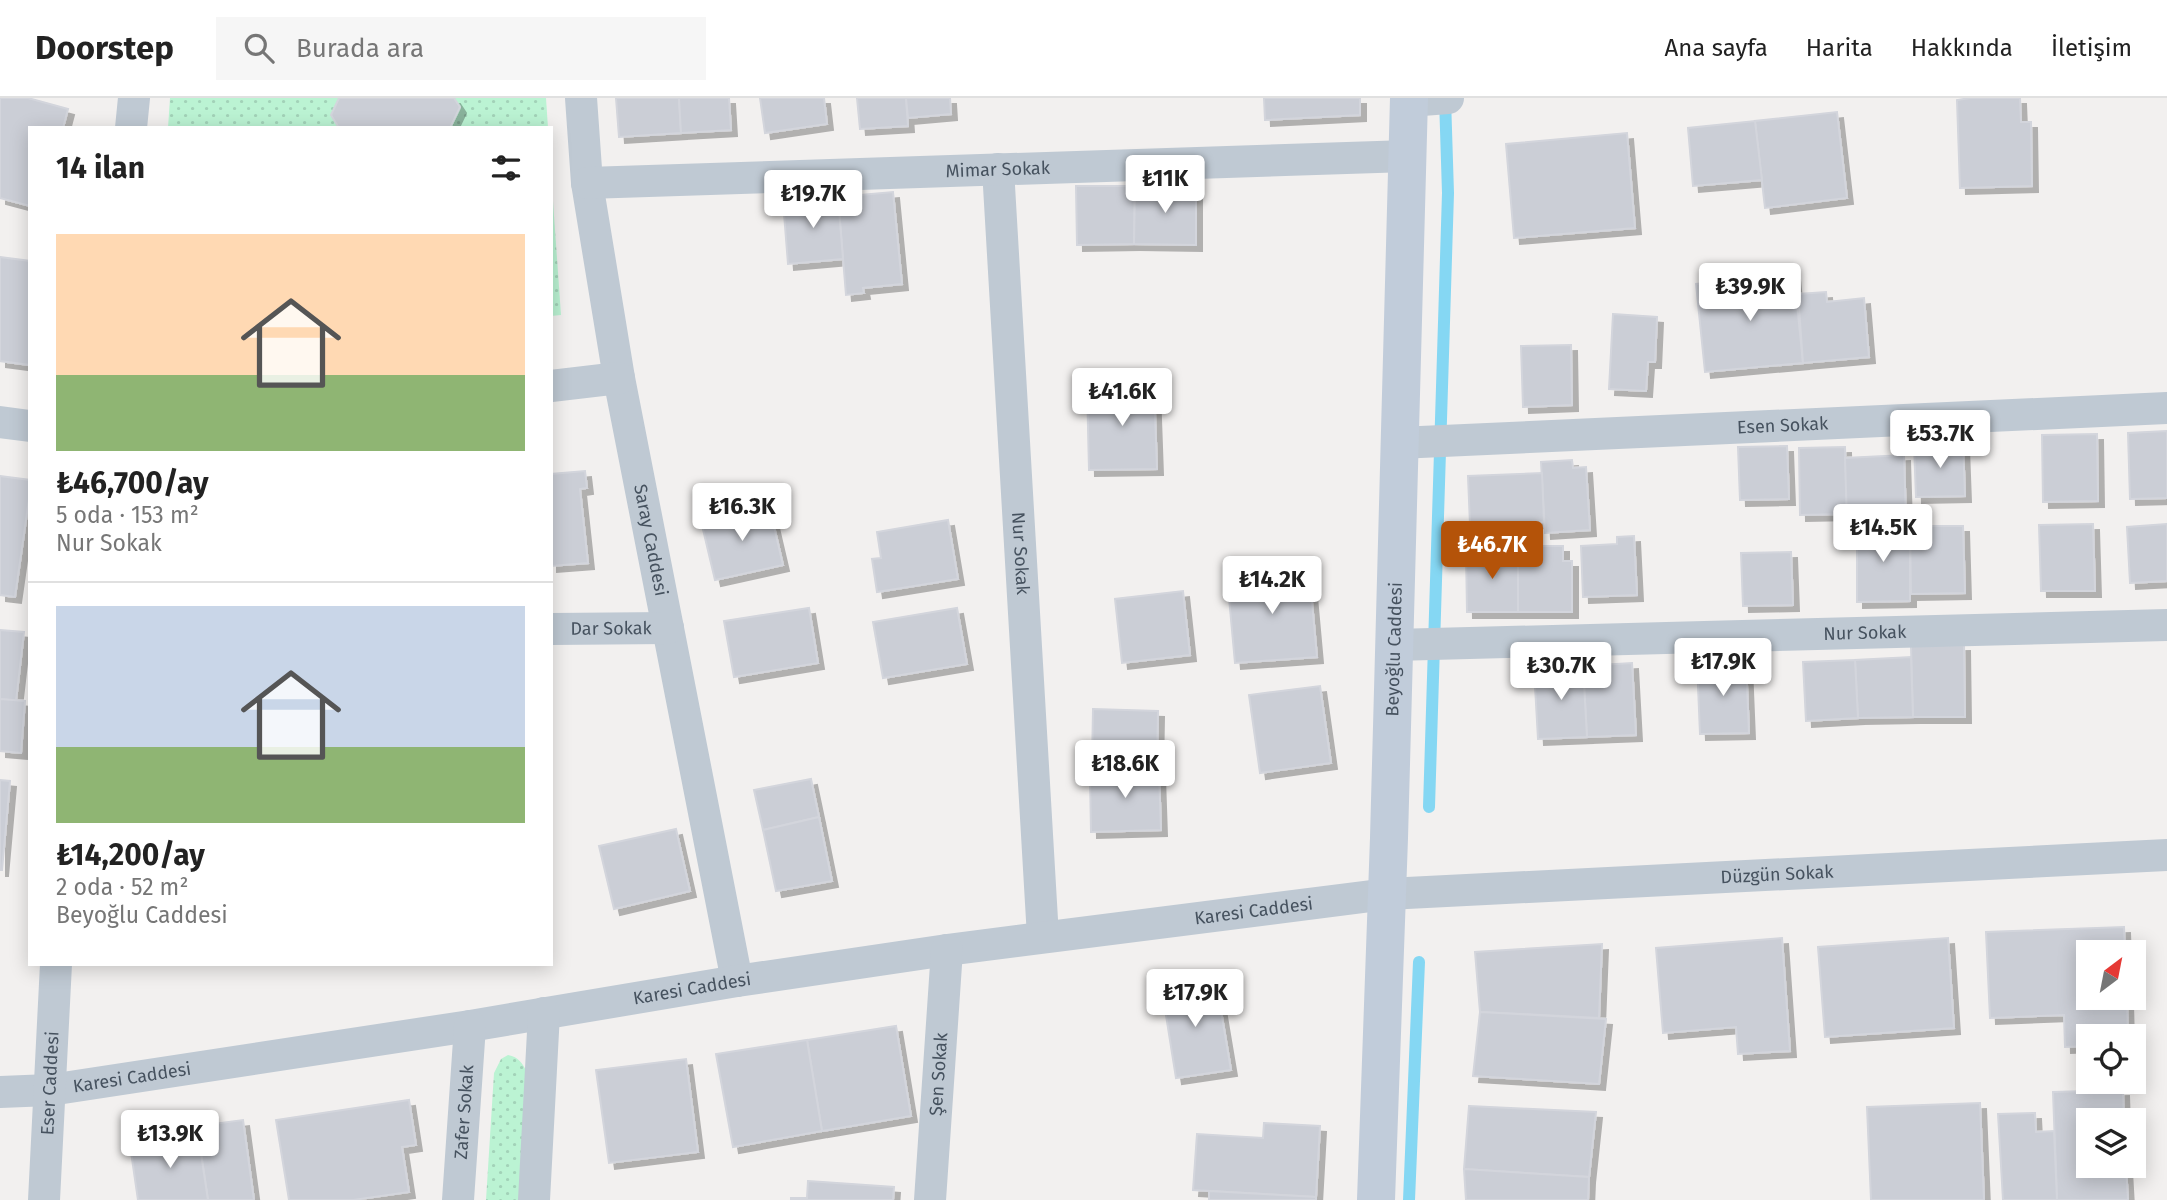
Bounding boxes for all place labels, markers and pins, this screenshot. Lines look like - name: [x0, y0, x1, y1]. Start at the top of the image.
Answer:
- pin: ₺11K: [1124, 156, 1206, 215]
- pin: ₺19.7K: [756, 170, 870, 230]
- pin: ₺39.9K: [1693, 264, 1807, 323]
- pin: ₺41.6K: [1065, 368, 1179, 428]
- pin: ₺53.7K: [1883, 410, 1997, 470]
- pin: ₺16.3K: [685, 484, 799, 543]
- pin: ₺14.5K: [1826, 504, 1940, 564]
- pin: ₺46.7K: [1435, 522, 1549, 581]
- pin: ₺14.2K: [1215, 556, 1329, 616]
- pin: ₺17.9K: [1666, 638, 1780, 698]
- pin: ₺30.7K: [1504, 642, 1618, 702]
- pin: ₺18.6K: [1068, 740, 1182, 800]
- pin: ₺17.9K: [1138, 970, 1252, 1029]
- pin: ₺13.9K: [113, 1110, 227, 1170]

